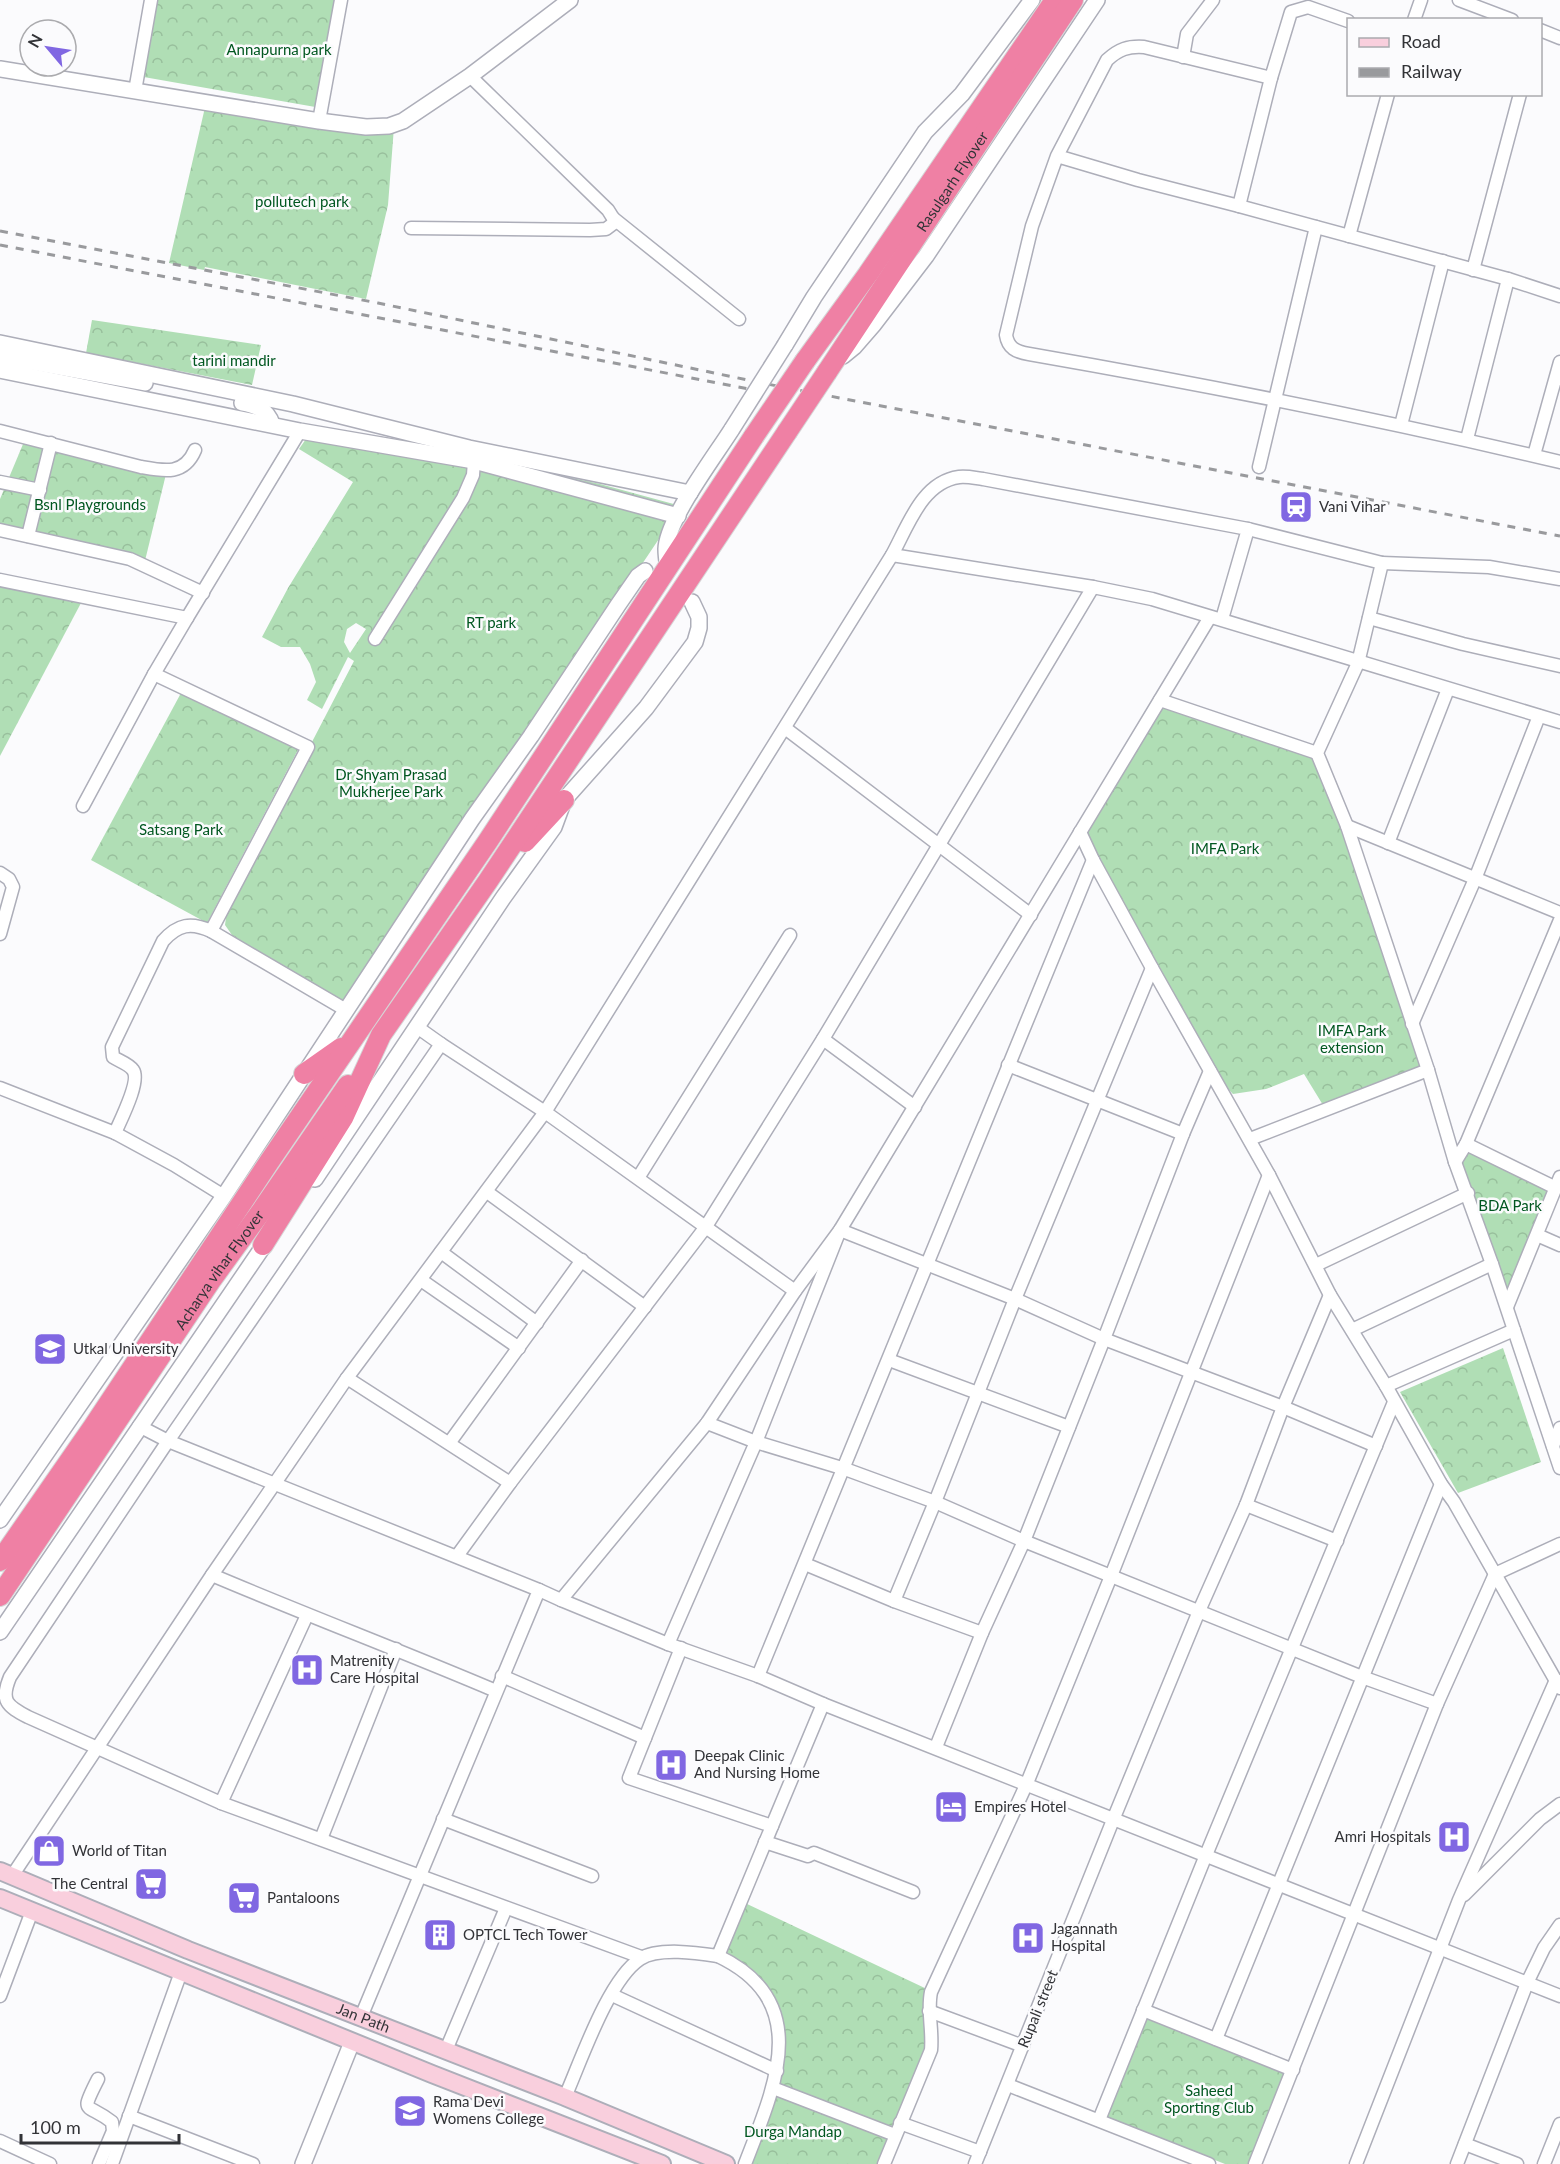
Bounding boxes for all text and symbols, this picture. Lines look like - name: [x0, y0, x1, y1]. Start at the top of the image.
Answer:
- north arrow: [18, 18, 78, 78]
- legend: [1347, 18, 1542, 96]
- text: N: [23, 30, 46, 50]
- text: Road: [1401, 30, 1441, 52]
- park label: Annapurna park: [226, 40, 332, 58]
- text: Railway: [1401, 60, 1462, 82]
- street label: Rasulgarh Flyover: [912, 127, 992, 235]
- park label: pollutech park: [255, 192, 349, 210]
- park label: tarini mandir: [192, 351, 276, 369]
- station icon: Vani Vihar: [1278, 489, 1314, 525]
- park label: Bsnl Playgrounds: [34, 495, 146, 513]
- place label: Vani Vihar: [1319, 497, 1386, 515]
- park label: RT park: [466, 613, 516, 631]
- park label: Dr Shyam Prasad Mukherjee Park: [335, 765, 447, 800]
- park label: Satsang Park: [139, 820, 223, 838]
- park label: IMFA Park: [1191, 839, 1260, 857]
- park label: IMFA Park extension: [1318, 1021, 1387, 1056]
- park label: BDA Park: [1478, 1196, 1542, 1214]
- street label: Acharya vihar Flyover: [171, 1206, 267, 1333]
- school or university icon: Utkal University: [32, 1331, 68, 1367]
- place label: Utkal University: [73, 1339, 179, 1357]
- place label: Matrenity Care Hospital: [330, 1651, 419, 1686]
- hospital icon: Matrenity Care Hospital: [289, 1652, 325, 1688]
- place label: Deepak Clinic And Nursing Home: [694, 1746, 820, 1781]
- hospital icon: Deepak Clinic And Nursing Home: [653, 1747, 689, 1783]
- hotel icon: Empires Hotel: [933, 1789, 969, 1825]
- place label: Empires Hotel: [974, 1797, 1067, 1815]
- hospital icon: Amri Hospitals: [1436, 1819, 1472, 1855]
- place label: Amri Hospitals: [1335, 1827, 1431, 1845]
- shop icon: World of Titan: [31, 1833, 67, 1869]
- place label: World of Titan: [72, 1841, 167, 1859]
- supermarket icon: The Central: [133, 1866, 169, 1902]
- place label: The Central: [51, 1874, 128, 1892]
- supermarket icon: Pantaloons: [226, 1880, 262, 1916]
- place label: Pantaloons: [267, 1888, 340, 1906]
- building icon: OPTCL Tech Tower: [422, 1917, 458, 1953]
- place label: Jagannath Hospital: [1051, 1919, 1118, 1954]
- hospital icon: Jagannath Hospital: [1010, 1920, 1046, 1956]
- place label: OPTCL Tech Tower: [463, 1925, 588, 1943]
- street label: Rupali street: [1013, 1966, 1061, 2050]
- street label: Jan Path: [334, 1999, 393, 2036]
- park label: Saheed Sporting Club: [1164, 2081, 1254, 2116]
- place label: Rama Devi Womens College: [433, 2092, 544, 2127]
- school or university icon: Rama Devi Womens College: [392, 2093, 428, 2129]
- scale bar: [21, 2107, 178, 2145]
- text: 100 m: [30, 2116, 81, 2138]
- park label: Durga Mandap: [744, 2122, 842, 2140]

